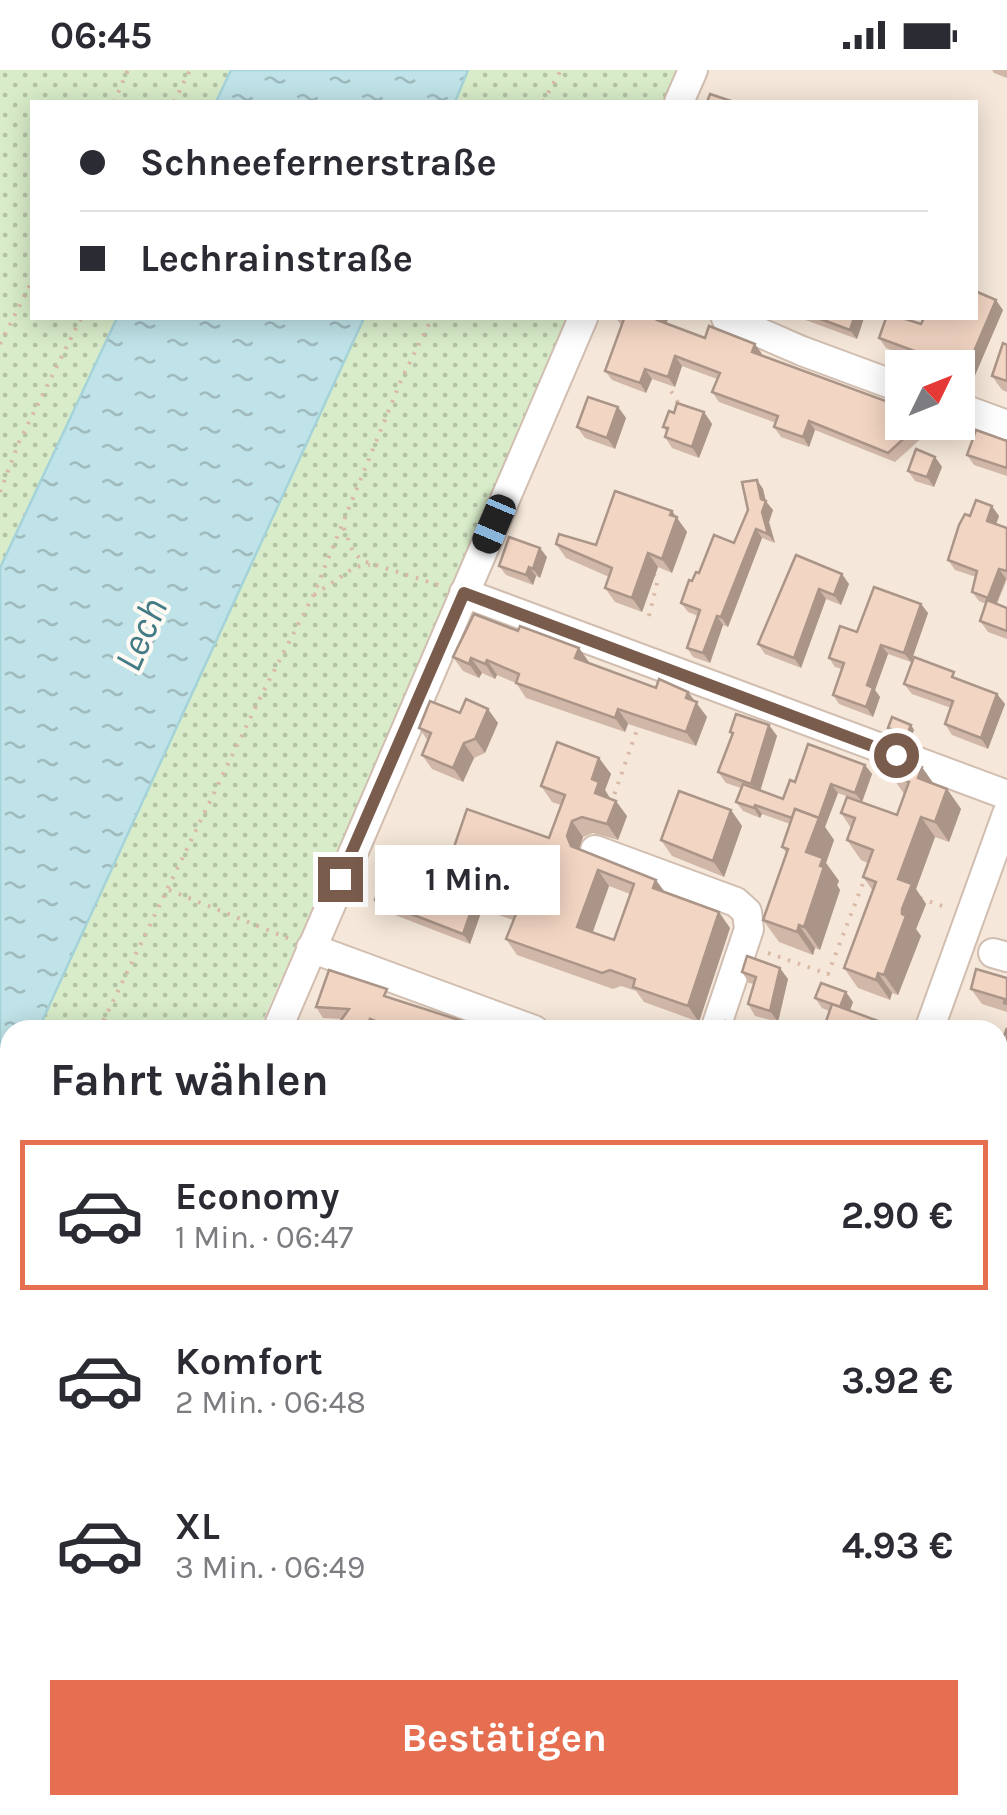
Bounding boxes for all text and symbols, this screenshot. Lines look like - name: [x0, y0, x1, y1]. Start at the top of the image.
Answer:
- text: 06:45: [50, 13, 152, 58]
- text: Schneefernerstraße: [140, 140, 497, 185]
- text: Lechrainstraße: [140, 236, 413, 281]
- north arrow: [885, 350, 975, 440]
- map controls: [885, 350, 975, 440]
- car: [468, 491, 520, 557]
- water label: Lech: [104, 590, 177, 678]
- route start: [874, 733, 919, 778]
- callout: 1 Min.: [375, 844, 560, 914]
- route end: [318, 857, 363, 902]
- text: 1 Min.: [425, 861, 510, 898]
- text: Fahrt wählen: [50, 1054, 329, 1106]
- icon: car: [55, 1170, 145, 1260]
- text: Economy: [175, 1174, 339, 1219]
- text: 2.90 €: [841, 1193, 953, 1238]
- text: 1 Min. · 06:47: [175, 1219, 353, 1256]
- icon: car: [55, 1335, 145, 1425]
- text: Komfort: [175, 1339, 323, 1384]
- text: 3.92 €: [841, 1358, 953, 1403]
- text: 2 Min. · 06:48: [175, 1384, 366, 1421]
- icon: car: [55, 1500, 145, 1590]
- text: XL: [175, 1504, 220, 1549]
- text: 4.93 €: [842, 1523, 953, 1568]
- text: 3 Min. · 06:49: [175, 1549, 365, 1586]
- button: Bestätigen: [50, 1680, 958, 1795]

